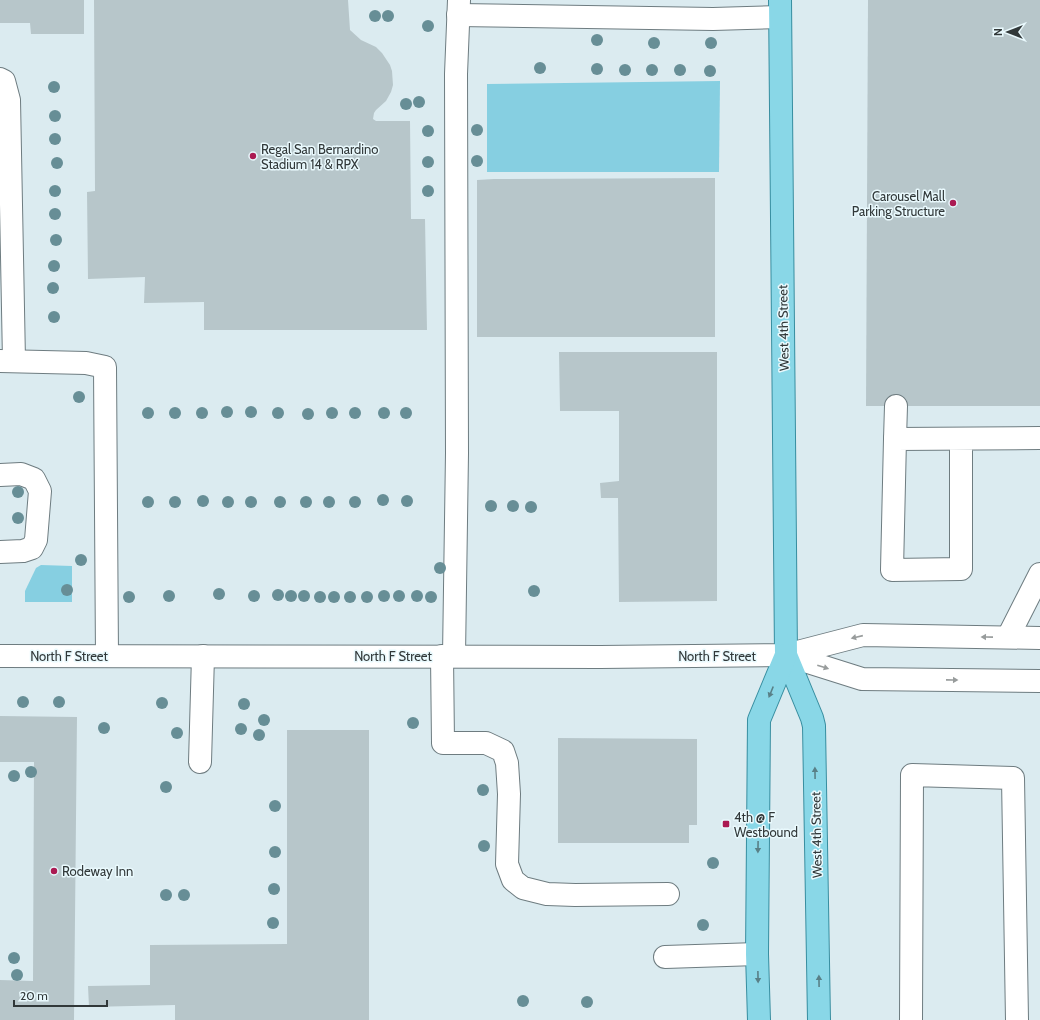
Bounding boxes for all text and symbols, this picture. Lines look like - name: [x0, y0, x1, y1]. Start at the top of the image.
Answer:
- north arrow: [988, 12, 1028, 52]
- text: N: [991, 28, 1005, 36]
- place label: Regal San Bernardino Stadium 14 & RPX: [261, 141, 378, 172]
- marker: Regal San Bernardino Stadium 14 & RPX: [248, 151, 258, 161]
- place label: Carousel Mall Parking Structure: [852, 188, 945, 219]
- marker: Carousel Mall Parking Structure: [948, 198, 958, 208]
- street label: West 4th Street: [774, 284, 792, 371]
- one-way arrow: [851, 634, 863, 640]
- one-way arrow: [980, 634, 993, 640]
- street label: North F Street: [30, 648, 108, 664]
- street label: North F Street: [354, 648, 432, 664]
- street label: North F Street: [678, 648, 756, 664]
- one-way arrow: [818, 664, 830, 670]
- one-way arrow: [946, 677, 959, 683]
- one-way arrow: [768, 686, 774, 697]
- one-way arrow: [812, 766, 818, 779]
- street label: West 4th Street: [807, 791, 825, 878]
- place label: 4th @ F Westbound: [734, 809, 798, 840]
- marker: 4th @ F Westbound: [721, 819, 731, 829]
- one-way arrow: [755, 841, 761, 854]
- place label: Rodeway Inn: [62, 863, 133, 879]
- marker: Rodeway Inn: [49, 866, 59, 876]
- one-way arrow: [755, 971, 761, 984]
- one-way arrow: [815, 975, 822, 987]
- scale bar: [14, 982, 107, 1008]
- text: 20 m: [20, 988, 48, 1003]

